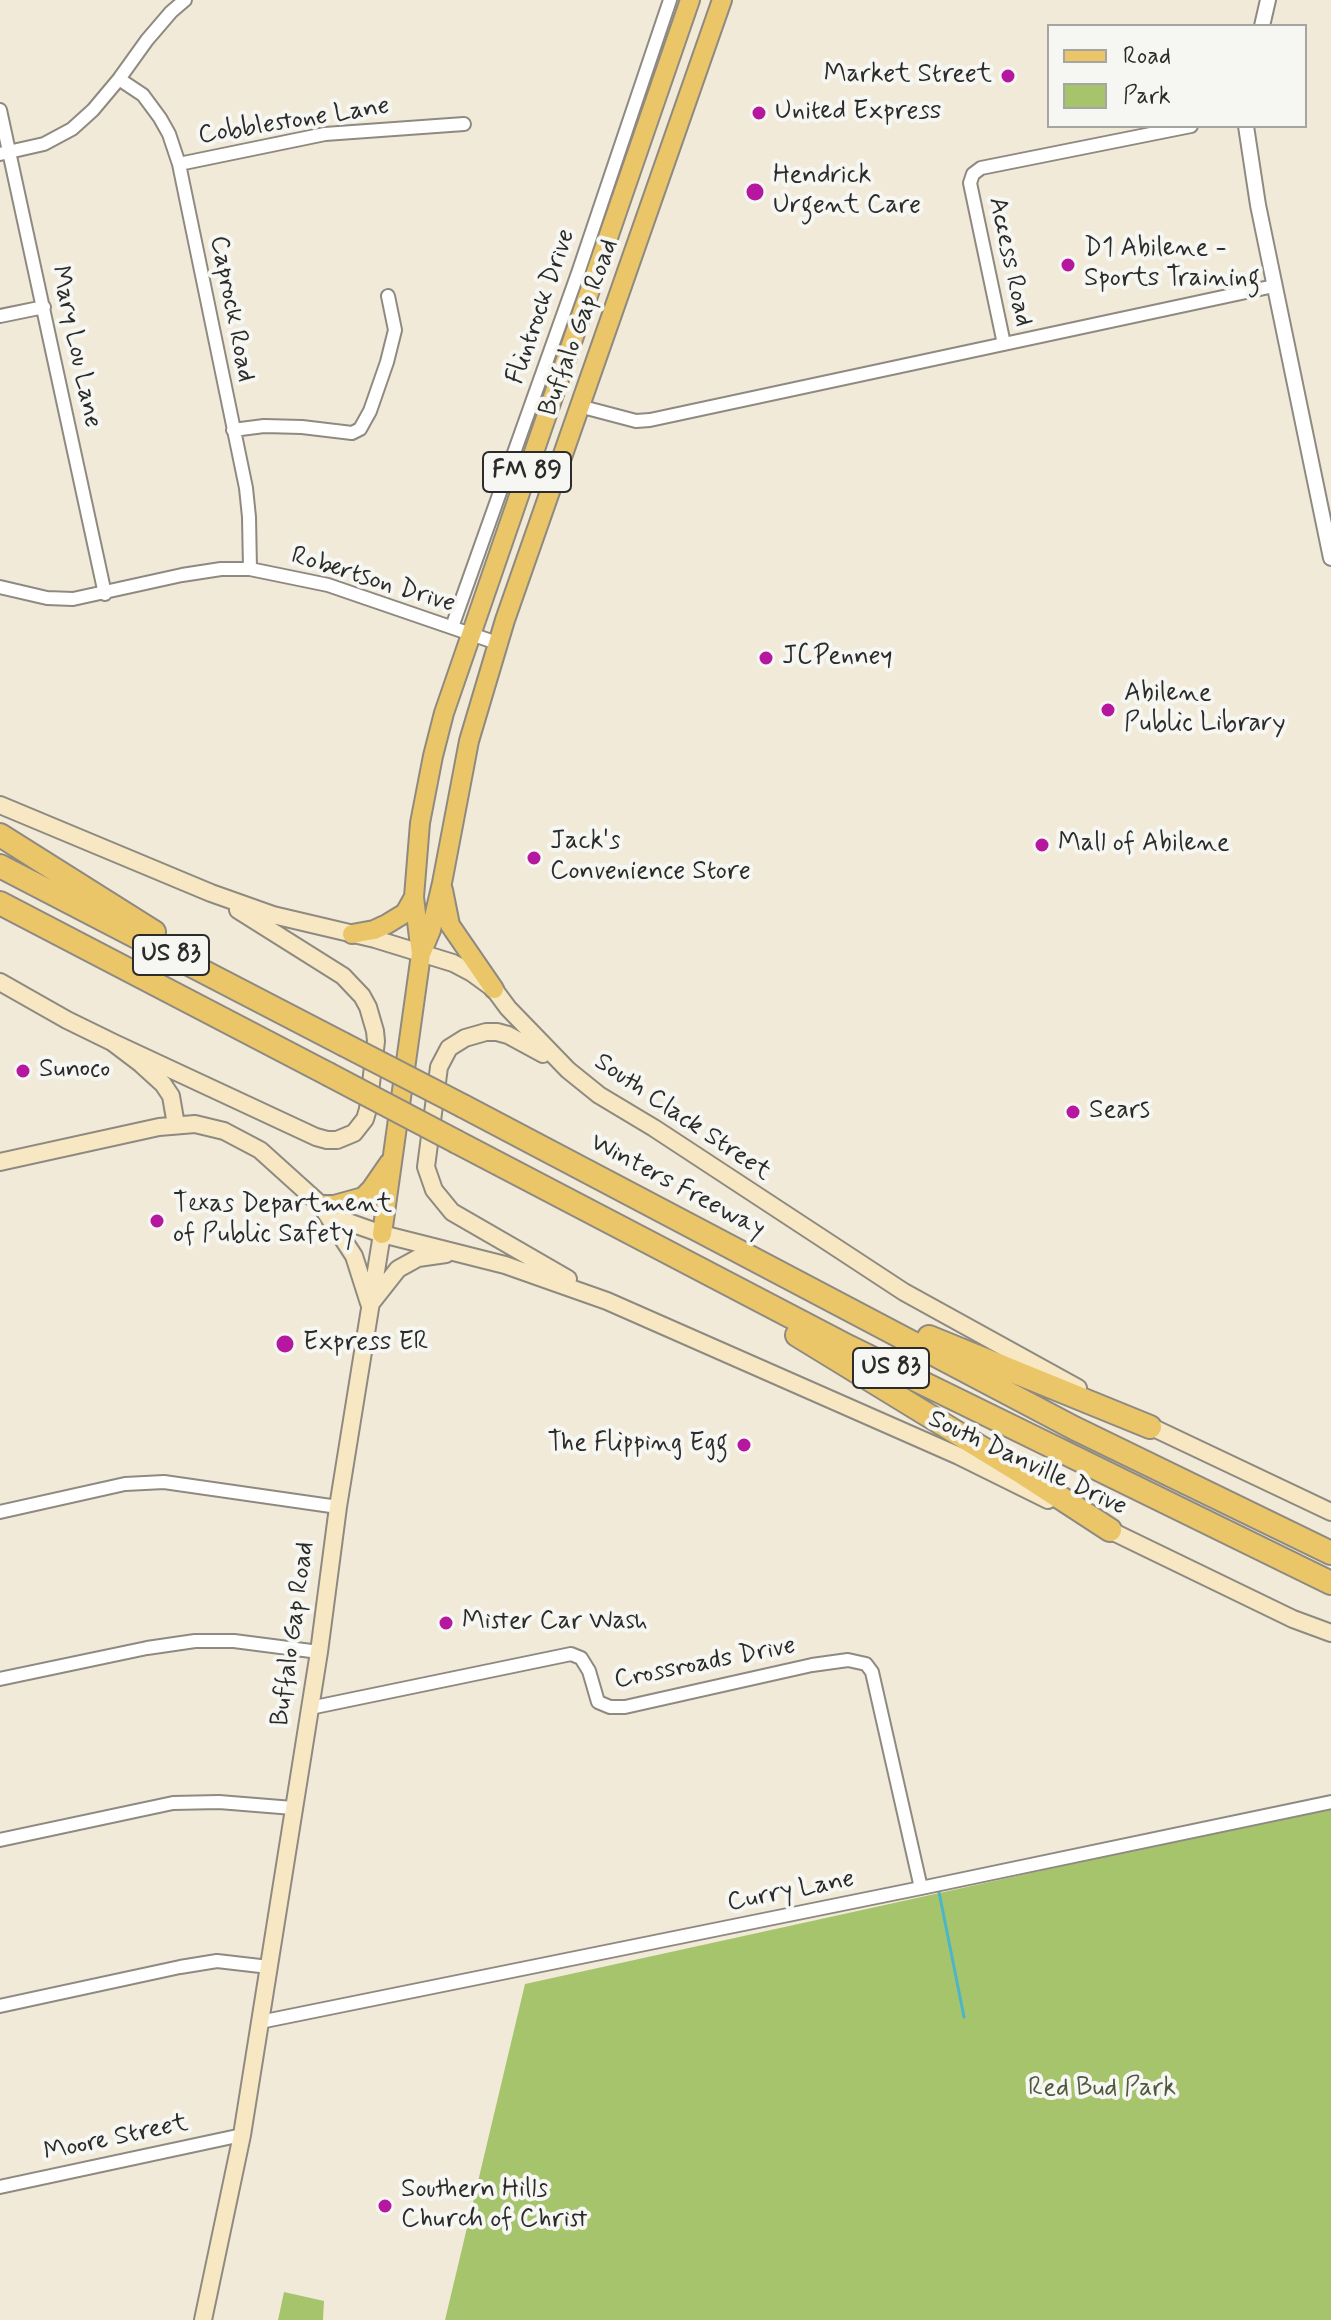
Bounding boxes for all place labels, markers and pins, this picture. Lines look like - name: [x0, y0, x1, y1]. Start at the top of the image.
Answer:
- place label: Market Street: [824, 60, 992, 92]
- marker: Market Street: [999, 67, 1017, 85]
- place label: United Express: [775, 97, 941, 129]
- marker: United Express: [750, 104, 768, 122]
- place label: Hendrick Urgent Care: [773, 161, 921, 222]
- marker: Hendrick Urgent Care: [744, 181, 766, 203]
- place label: D1 Abilene - Sports Training: [1084, 234, 1260, 296]
- marker: D1 Abilene - Sports Training: [1059, 256, 1077, 274]
- place label: JCPenney: [782, 642, 893, 674]
- marker: JCPenney: [757, 649, 775, 667]
- place label: Abilene Public Library: [1124, 679, 1285, 740]
- marker: Abilene Public Library: [1099, 701, 1117, 719]
- place label: Jack's Convenience Store: [550, 827, 751, 888]
- place label: Mall of Abilene: [1058, 829, 1230, 861]
- marker: Mall of Abilene: [1033, 836, 1051, 854]
- marker: Jack's Convenience Store: [525, 849, 543, 867]
- place label: Sunoco: [39, 1055, 110, 1087]
- marker: Sunoco: [14, 1062, 32, 1080]
- place label: Sears: [1089, 1096, 1150, 1128]
- marker: Sears: [1064, 1103, 1082, 1121]
- place label: Texas Department of Public Safety: [173, 1190, 392, 1252]
- marker: Texas Department of Public Safety: [148, 1212, 166, 1230]
- place label: Express ER: [303, 1328, 429, 1360]
- marker: Express ER: [274, 1333, 296, 1355]
- place label: The Flipping Egg: [548, 1429, 728, 1461]
- marker: The Flipping Egg: [735, 1436, 753, 1454]
- place label: Mister Car Wash: [462, 1607, 648, 1639]
- marker: Mister Car Wash: [437, 1614, 455, 1632]
- place label: Southern Hills Church of Christ: [401, 2175, 588, 2236]
- marker: Southern Hills Church of Christ: [376, 2197, 394, 2215]

